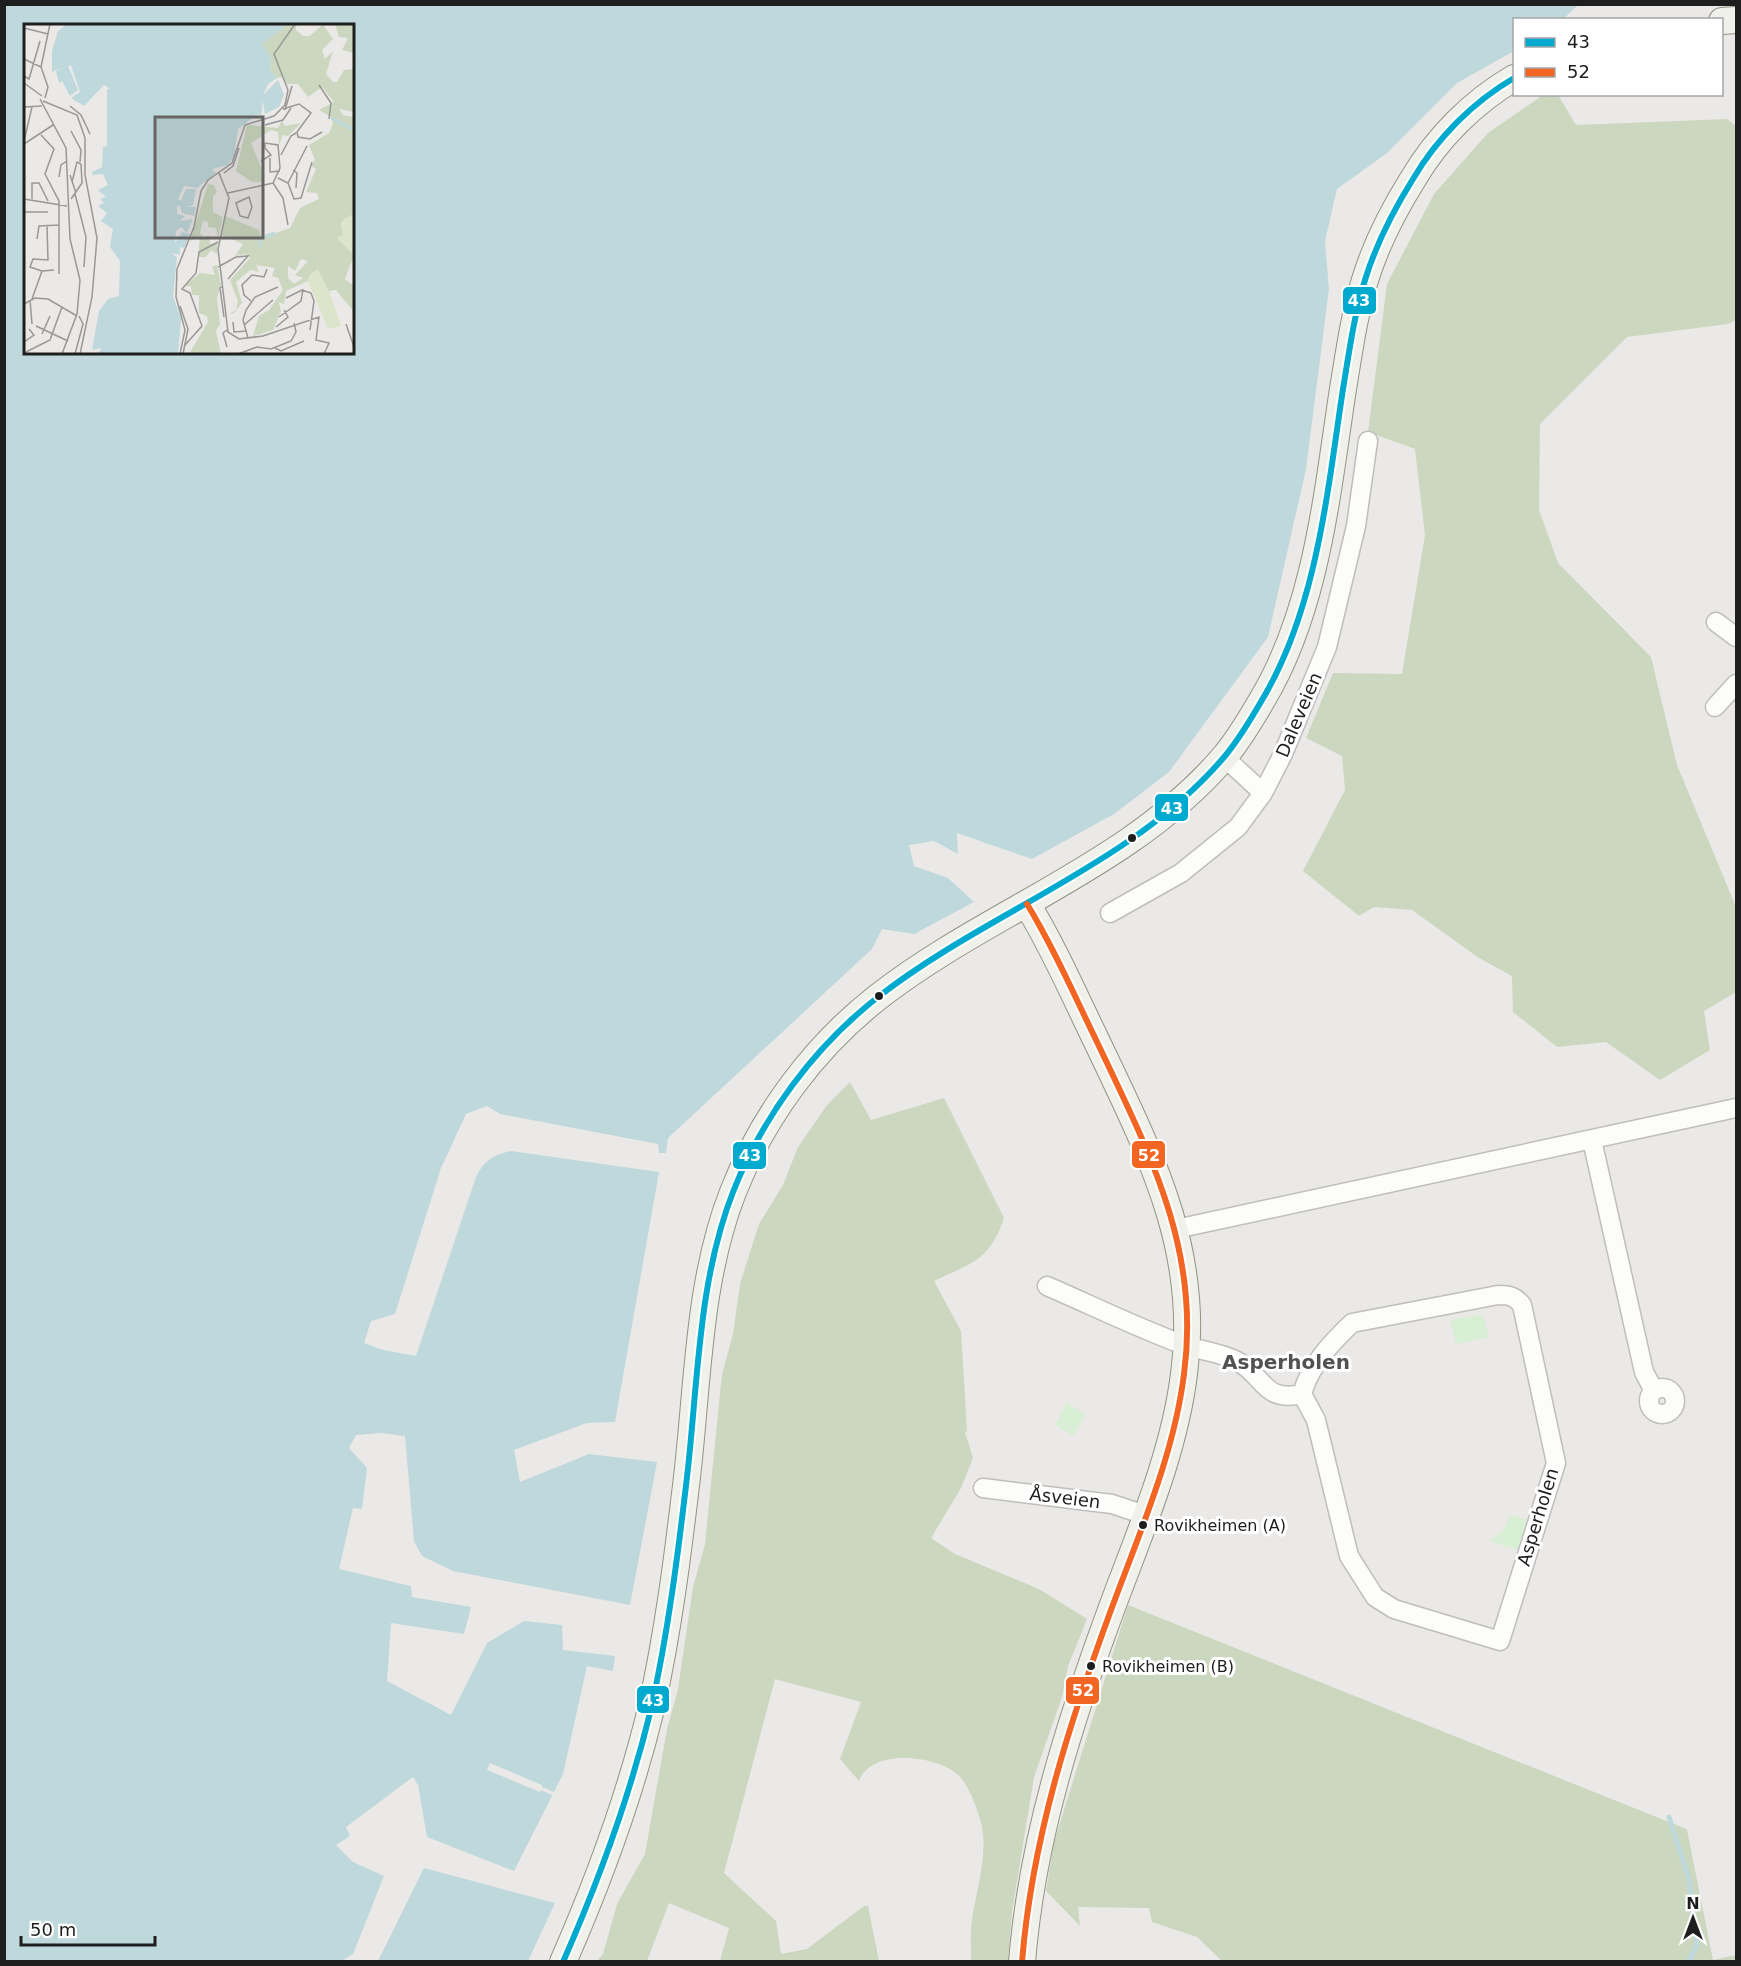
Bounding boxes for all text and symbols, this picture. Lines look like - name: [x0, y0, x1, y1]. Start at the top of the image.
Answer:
- legend: [1513, 18, 1723, 96]
- inset map: [24, 24, 354, 354]
- text: 43: [1567, 31, 1590, 52]
- text: 52: [1567, 61, 1590, 82]
- line badge: 43: [1342, 286, 1377, 315]
- text: 43: [1348, 291, 1370, 310]
- street label: Daleveien: [1271, 669, 1326, 760]
- line badge: 43: [1154, 793, 1189, 822]
- text: 43: [1161, 799, 1183, 818]
- unlabelled marker: [1126, 832, 1138, 844]
- unlabelled marker: [873, 990, 885, 1002]
- line badge: 52: [1131, 1140, 1166, 1169]
- line badge: 43: [732, 1141, 767, 1170]
- text: 43: [739, 1146, 761, 1165]
- text: 52: [1138, 1146, 1160, 1165]
- district label: Asperholen: [1222, 1350, 1350, 1374]
- street label: Asperholen: [1513, 1465, 1562, 1568]
- street label: Åsveien: [1029, 1483, 1102, 1512]
- place label: Rovikheimen (A): [1154, 1516, 1286, 1535]
- marker: Rovikheimen (A): [1137, 1519, 1149, 1531]
- place label: Rovikheimen (B): [1102, 1657, 1234, 1676]
- marker: Rovikheimen (B): [1085, 1660, 1097, 1672]
- line badge: 52: [1065, 1676, 1100, 1705]
- text: 52: [1072, 1681, 1094, 1700]
- line badge: 43: [636, 1685, 670, 1714]
- text: 43: [642, 1691, 664, 1710]
- north arrow: [1663, 1888, 1723, 1948]
- text: N: [1686, 1894, 1700, 1913]
- scale bar: [21, 1909, 154, 1947]
- text: 50 m: [30, 1919, 76, 1940]

